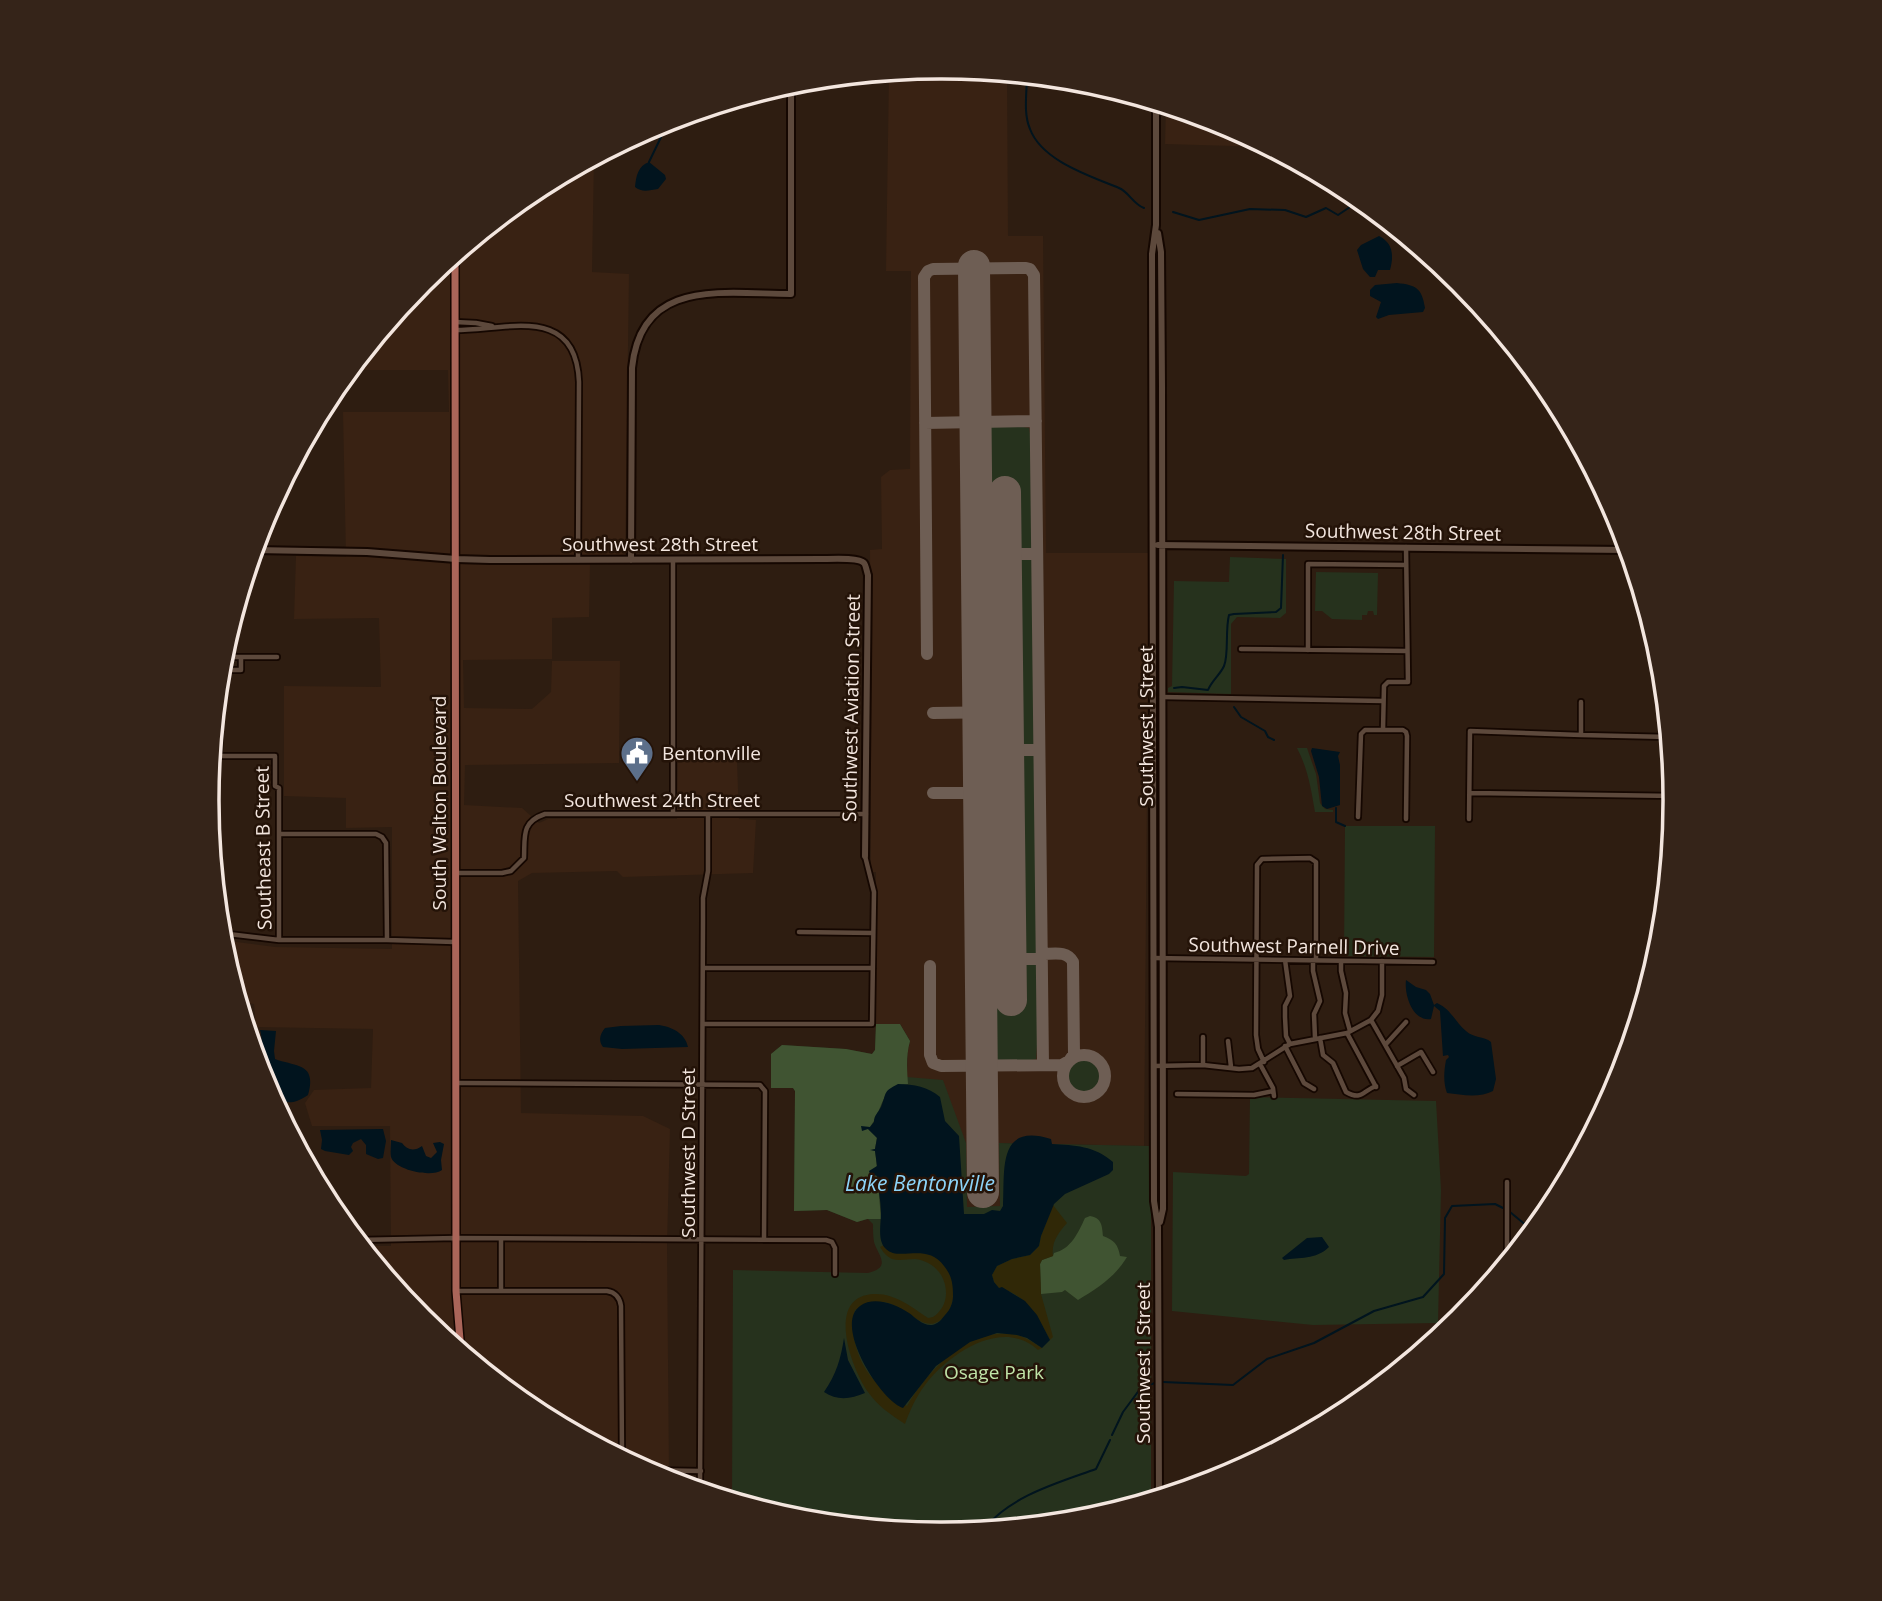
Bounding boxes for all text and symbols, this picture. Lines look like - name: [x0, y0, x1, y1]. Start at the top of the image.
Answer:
- street label: Southwest 28th Street: [1305, 517, 1502, 547]
- street label: Southwest 28th Street: [562, 531, 758, 557]
- street label: Southwest Aviation Street: [836, 594, 866, 822]
- street label: Southwest I Street: [1133, 645, 1159, 807]
- street label: South Walton Boulevard: [426, 696, 452, 910]
- public building icon: Bentonville: [618, 734, 656, 783]
- place label: Bentonville: [662, 740, 761, 766]
- street label: Southeast B Street: [249, 765, 277, 930]
- street label: Southwest 24th Street: [564, 787, 760, 813]
- street label: Southwest Parnell Drive: [1188, 931, 1400, 961]
- street label: Southwest D Street: [675, 1068, 701, 1238]
- water label: Lake Bentonville: [845, 1169, 995, 1197]
- street label: Southwest I Street: [1130, 1282, 1156, 1444]
- park label: Osage Park: [944, 1359, 1044, 1385]

